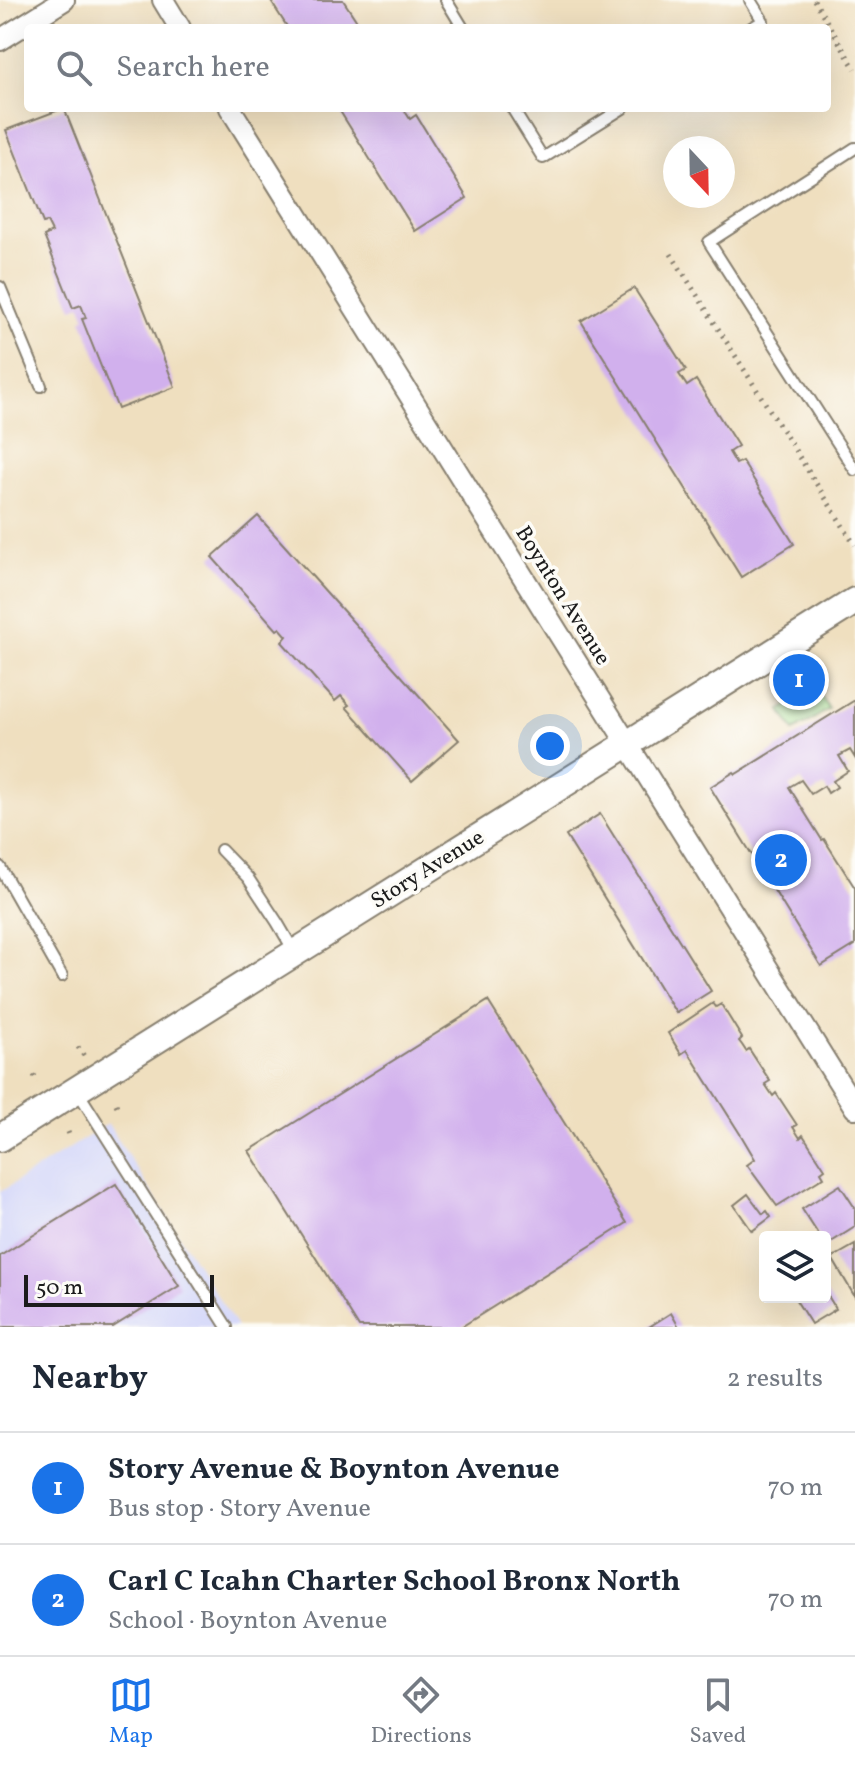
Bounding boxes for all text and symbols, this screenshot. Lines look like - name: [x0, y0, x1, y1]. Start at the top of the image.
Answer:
- search box: [24, 24, 831, 112]
- icon: search: [52, 46, 96, 90]
- text: Search here: [116, 47, 270, 89]
- north arrow: [663, 136, 735, 208]
- street label: Boynton Avenue: [507, 520, 617, 672]
- pin: 1: [773, 650, 825, 710]
- your location: [530, 726, 570, 766]
- street label: Story Avenue: [365, 823, 491, 917]
- pin: 2: [755, 830, 807, 890]
- map controls: [759, 1231, 831, 1303]
- button: layers: [759, 1231, 831, 1303]
- scale bar: [24, 1271, 214, 1307]
- text: 50 m: [36, 1273, 83, 1304]
- text: Nearby: [32, 1356, 148, 1403]
- text: 2 results: [727, 1361, 823, 1397]
- text: Story Avenue & Boynton Avenue: [108, 1449, 560, 1491]
- text: 1: [53, 1470, 63, 1506]
- text: 70 m: [768, 1470, 823, 1506]
- text: Bus stop · Story Avenue: [108, 1491, 371, 1527]
- text: Carl C Icahn Charter School Bronx North: [108, 1561, 681, 1603]
- text: 2: [51, 1582, 65, 1618]
- text: 70 m: [768, 1582, 823, 1618]
- text: School · Boynton Avenue: [108, 1603, 387, 1639]
- tab: Map: [109, 1673, 153, 1752]
- tab: Directions: [371, 1673, 472, 1752]
- tab: Saved: [689, 1673, 746, 1752]

